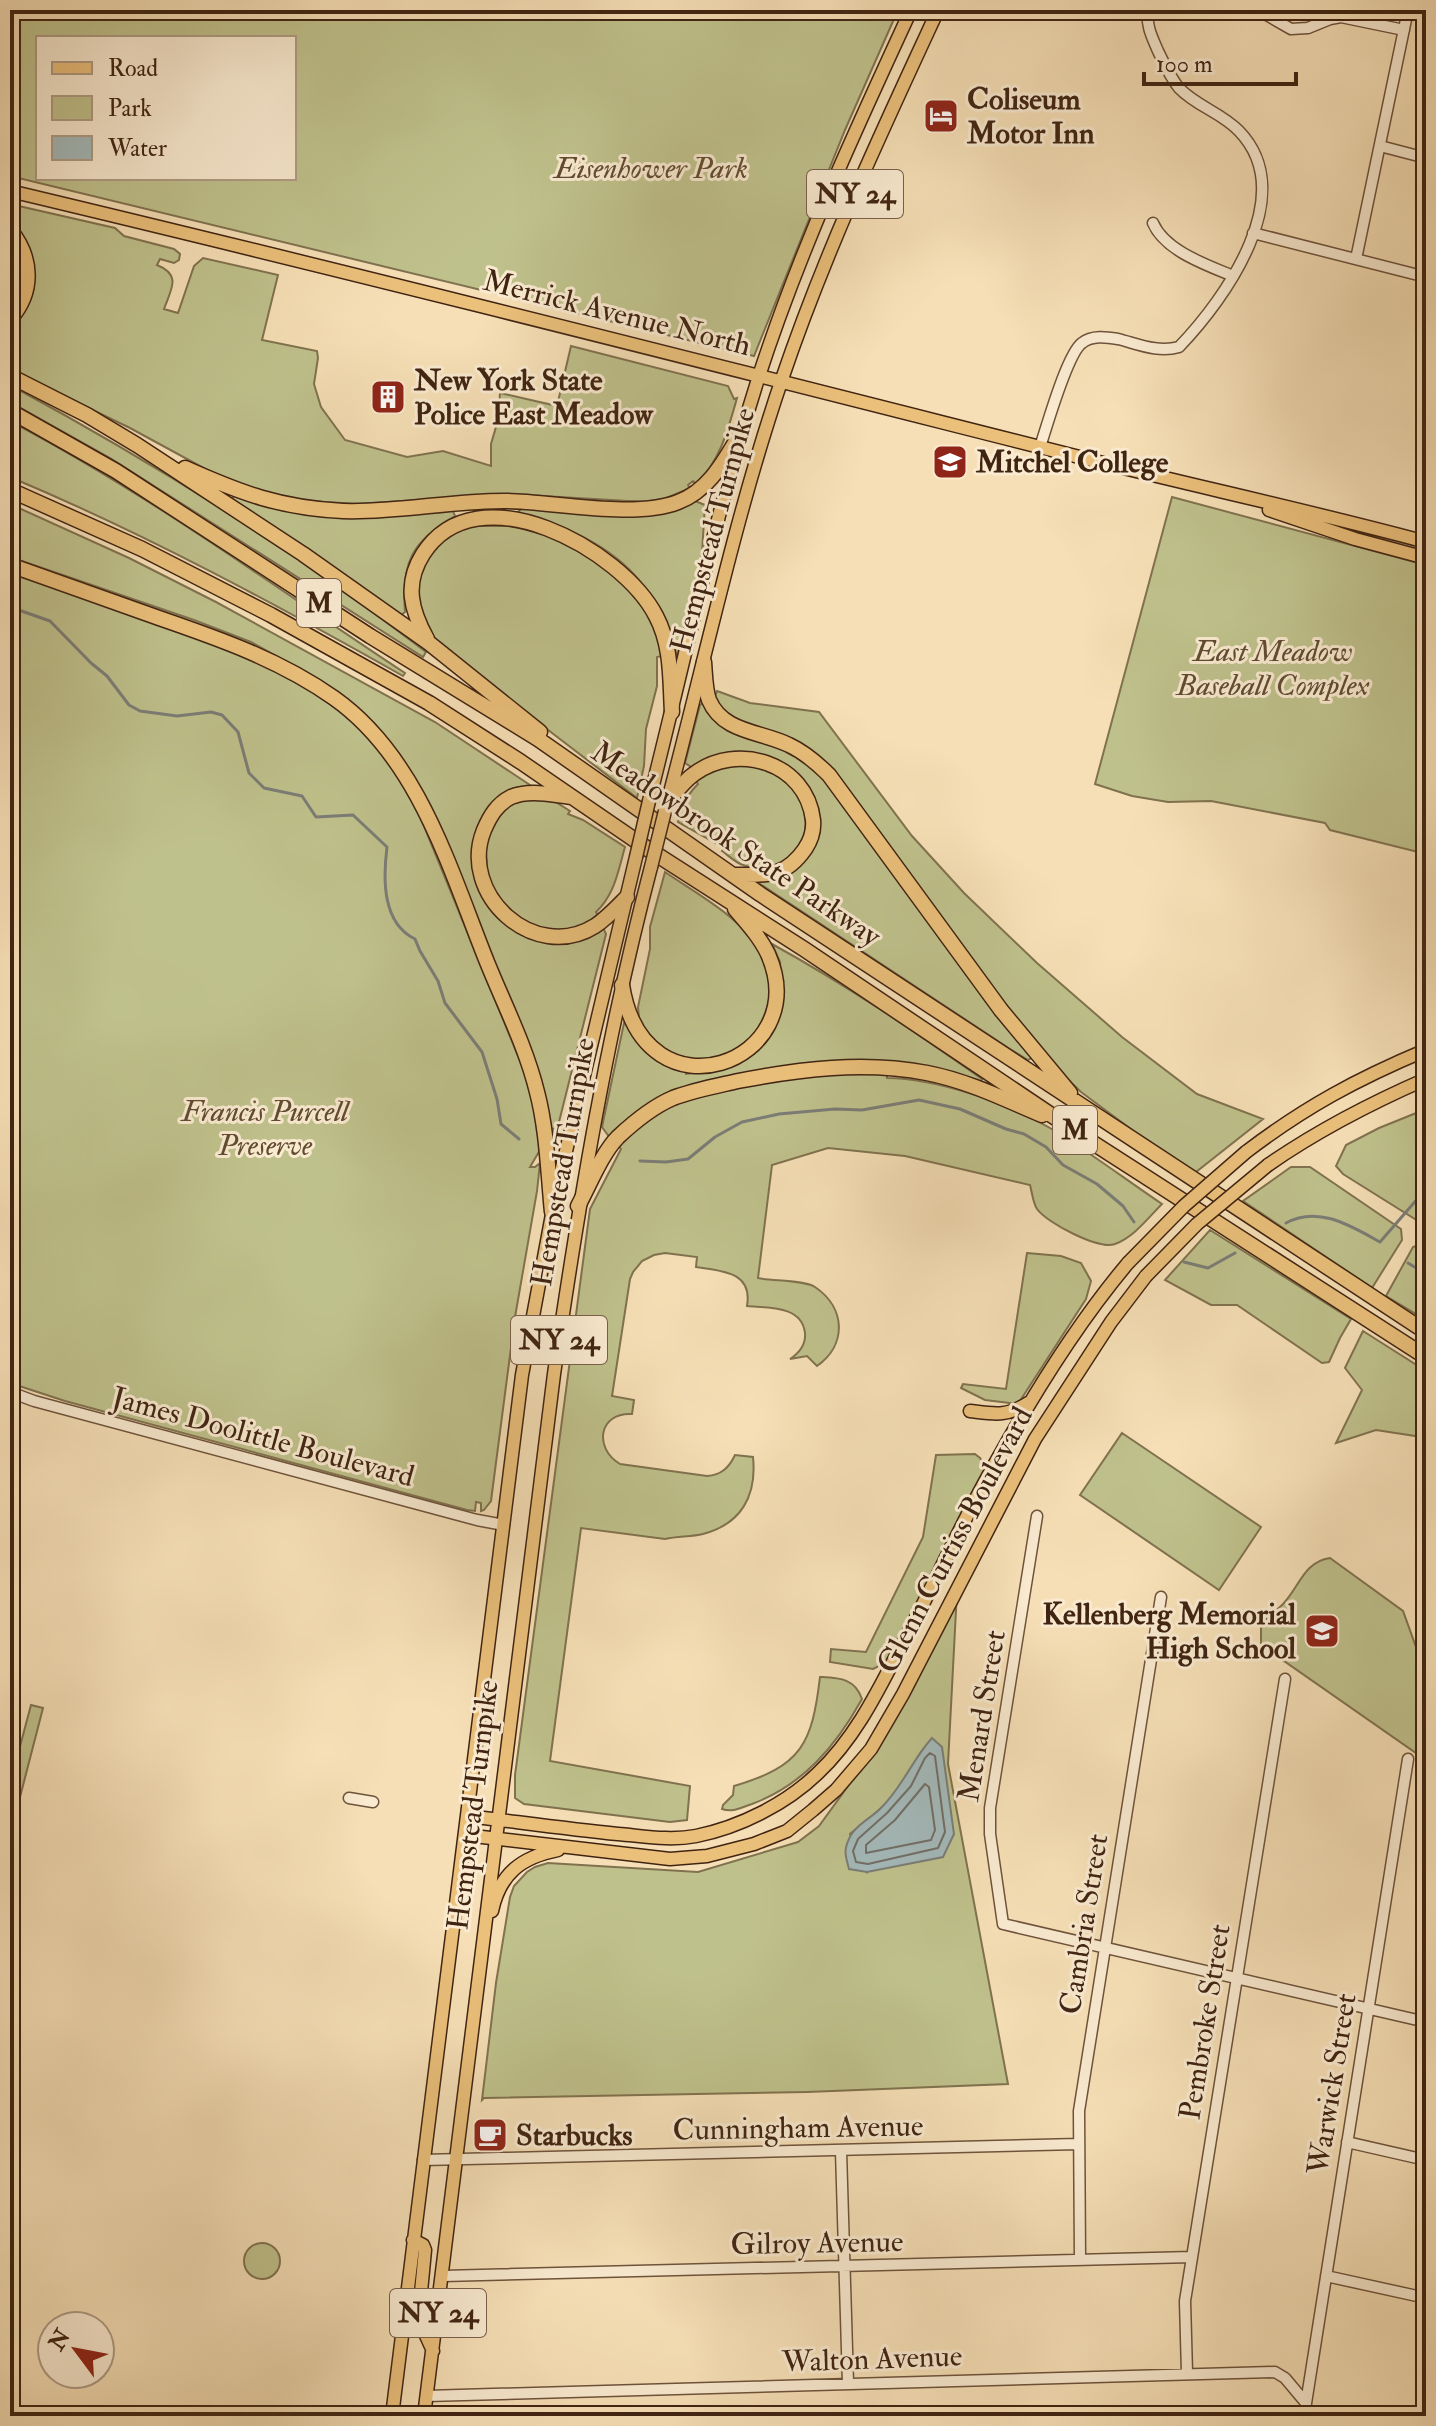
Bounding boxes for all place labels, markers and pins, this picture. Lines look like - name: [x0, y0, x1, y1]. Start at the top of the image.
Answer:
- place label: Coliseum Motor Inn: [966, 81, 1095, 152]
- hotel icon: Coliseum Motor Inn: [922, 97, 960, 135]
- place label: New York State Police East Meadow: [413, 362, 654, 433]
- building icon: New York State Police East Meadow: [369, 378, 407, 416]
- school or university icon: Mitchel College: [931, 443, 969, 481]
- place label: Mitchel College: [975, 444, 1169, 481]
- place label: Kellenberg Memorial High School: [1043, 1596, 1296, 1667]
- school or university icon: Kellenberg Memorial High School: [1303, 1612, 1341, 1650]
- cafe icon: Starbucks: [471, 2116, 509, 2154]
- place label: Starbucks: [516, 2117, 633, 2154]

